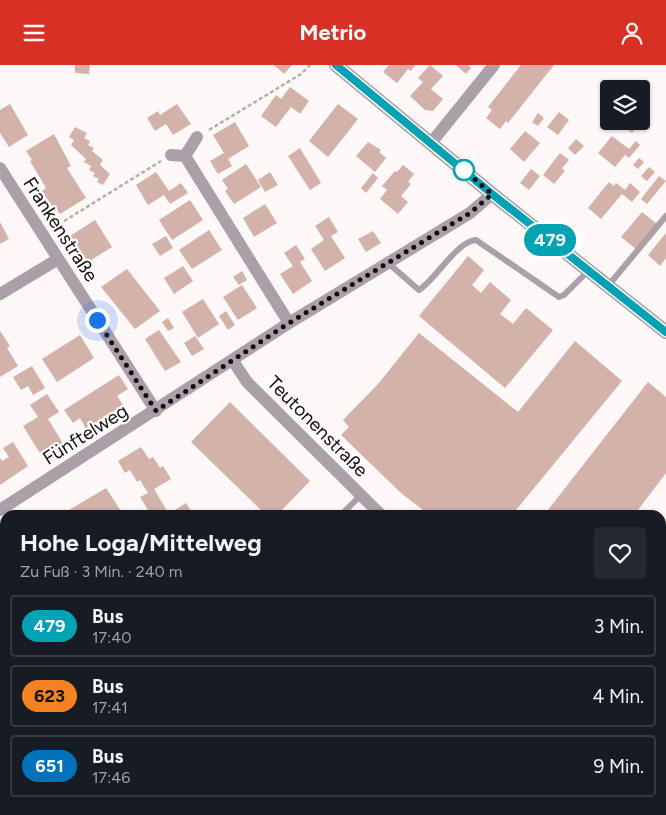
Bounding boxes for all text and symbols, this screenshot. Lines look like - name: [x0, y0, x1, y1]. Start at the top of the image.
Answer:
- icon: menu: [20, 19, 48, 47]
- text: Metrio: [300, 19, 366, 46]
- icon: person: [618, 19, 646, 47]
- map controls: [600, 80, 650, 130]
- button: layers: [600, 80, 650, 130]
- unlabelled marker: [453, 159, 475, 181]
- street label: Frankenstraße: [18, 173, 103, 286]
- line badge: 479: [521, 224, 579, 256]
- text: 479: [534, 229, 566, 251]
- your location: [85, 308, 110, 333]
- street label: Teutonenstraße: [262, 371, 373, 482]
- street label: Fünftelweg: [38, 399, 132, 470]
- button: heart: [594, 527, 646, 579]
- text: Hohe Loga/Mittelweg: [20, 528, 262, 557]
- text: Zu Fuß · 3 Min. · 240 m: [20, 562, 182, 581]
- text: Bus: [92, 605, 123, 628]
- text: 479: [34, 615, 65, 637]
- text: 3 Min.: [594, 615, 644, 638]
- text: 17:40: [92, 628, 131, 647]
- text: Bus: [92, 675, 123, 698]
- text: 623: [34, 685, 65, 707]
- text: 4 Min.: [592, 685, 644, 708]
- text: 17:41: [92, 698, 128, 717]
- text: Bus: [92, 745, 123, 768]
- text: 651: [35, 755, 64, 777]
- text: 9 Min.: [594, 755, 644, 778]
- text: 17:46: [92, 768, 130, 787]

